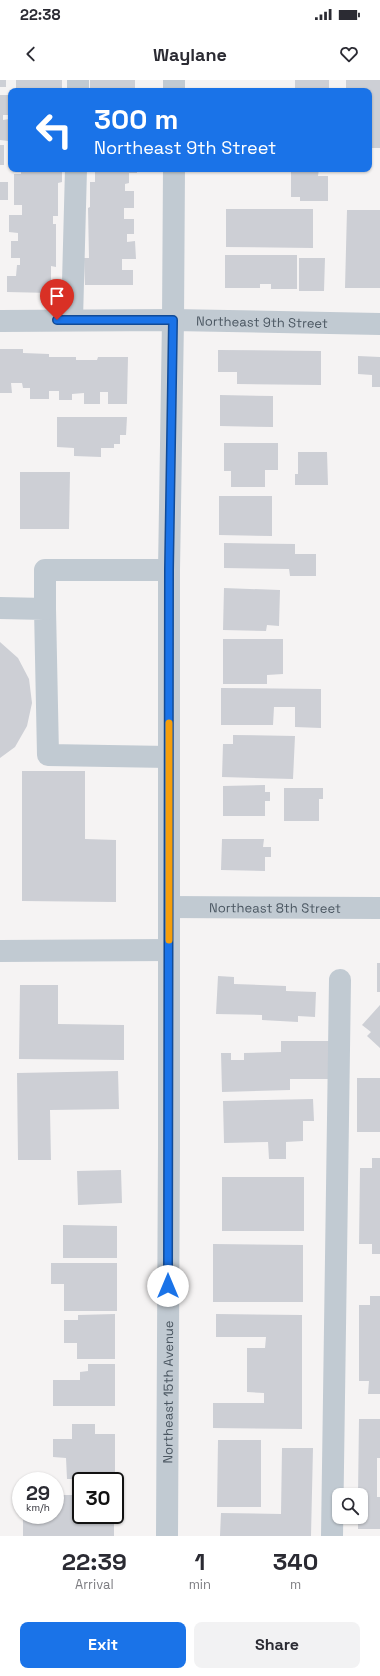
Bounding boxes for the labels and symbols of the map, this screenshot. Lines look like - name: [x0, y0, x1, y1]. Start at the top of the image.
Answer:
- pin: [40, 279, 74, 320]
- street label: Northeast 9th Street: [196, 312, 328, 331]
- street label: Northeast 8th Street: [209, 899, 341, 916]
- position arrow: [147, 1265, 189, 1307]
- street label: Northeast 15th Avenue: [159, 1320, 177, 1464]
- speed limit sign: 30: [72, 1472, 124, 1524]

